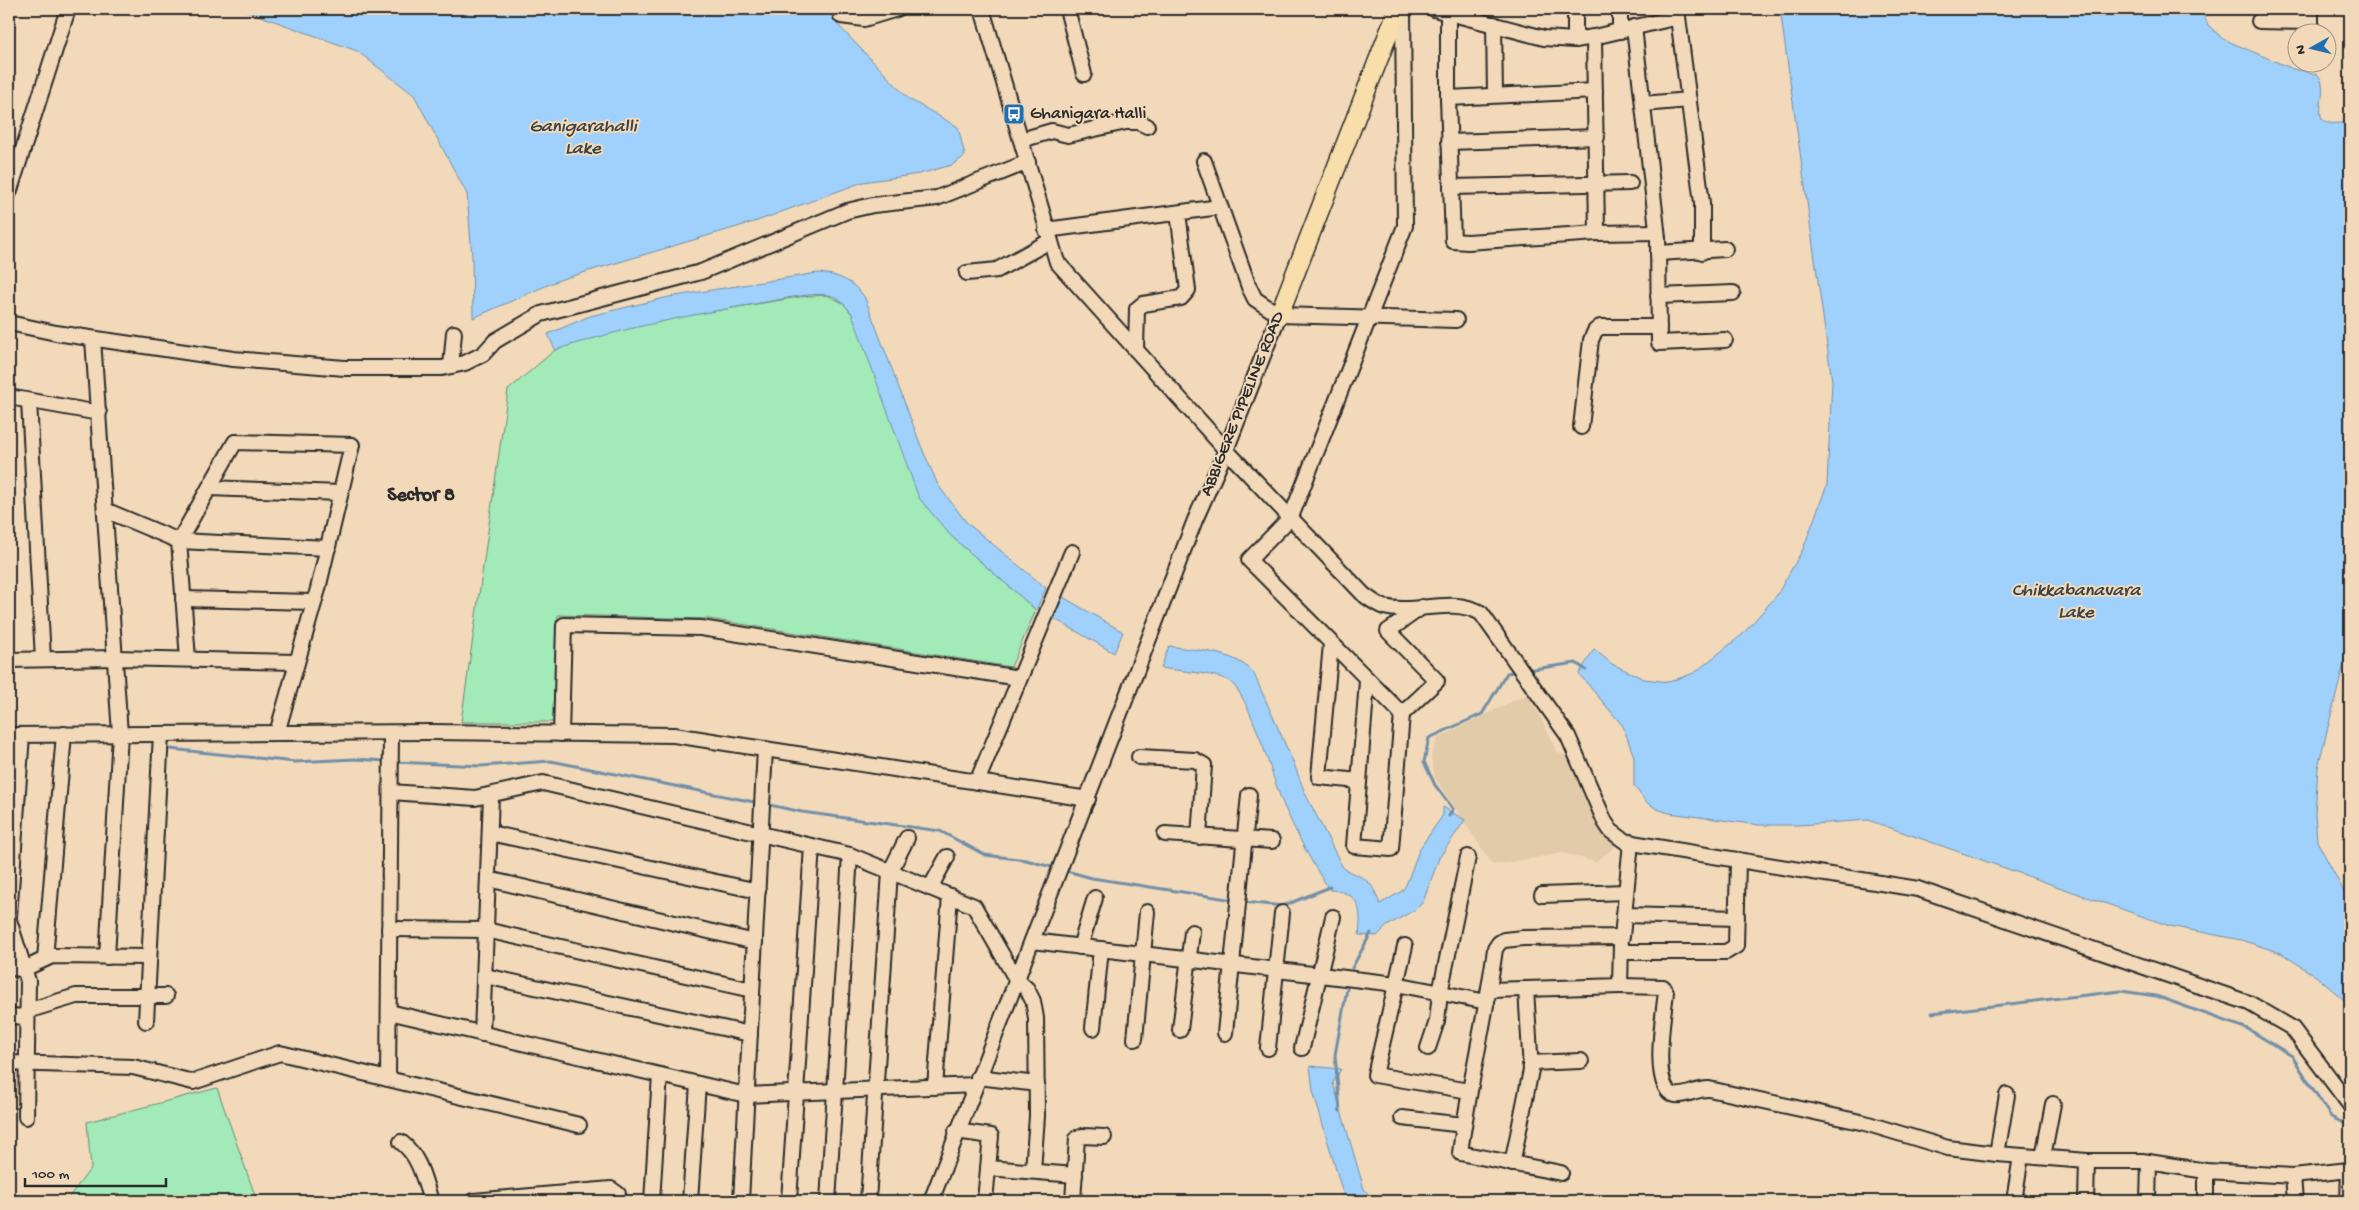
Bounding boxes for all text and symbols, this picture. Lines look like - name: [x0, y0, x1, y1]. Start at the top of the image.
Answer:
- north arrow: [2286, 22, 2336, 72]
- text: N: [2293, 44, 2311, 55]
- bus stop icon: Ghanigara Halli: [1002, 102, 1026, 126]
- place label: Ghanigara Halli: [1030, 104, 1147, 125]
- water label: Ganigarahalli Lake: [529, 116, 639, 161]
- street label: ABBIGERE PIPELINE ROAD: [1196, 309, 1290, 499]
- district label: Sector 8: [387, 485, 455, 508]
- water label: Chikkabanavara Lake: [2012, 580, 2142, 625]
- scale bar: [25, 1155, 166, 1187]
- text: 100 m: [31, 1166, 70, 1184]

